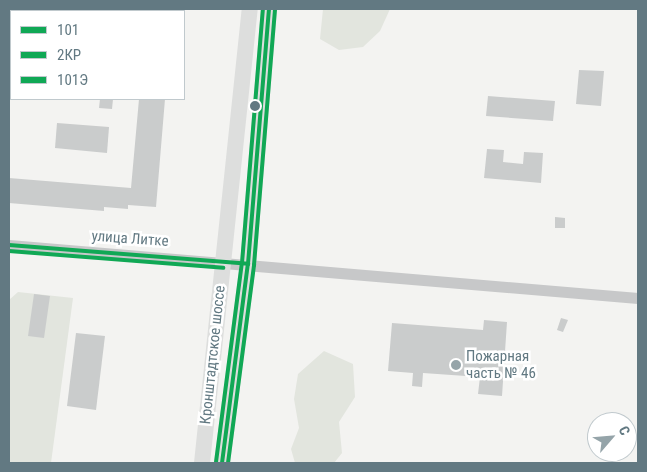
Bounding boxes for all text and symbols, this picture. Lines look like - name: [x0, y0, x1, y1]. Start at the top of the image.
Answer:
- legend: [10, 10, 185, 100]
- text: 101: [57, 21, 79, 39]
- text: 2КР: [57, 46, 81, 64]
- text: 101Э: [57, 71, 88, 89]
- unlabelled marker: [250, 101, 260, 111]
- street label: улица Литке: [91, 227, 169, 251]
- street label: Кронштадтское шоссе: [197, 285, 229, 425]
- place label: Пожарная часть № 46: [466, 347, 536, 382]
- marker: Пожарная часть № 46: [450, 359, 462, 371]
- north arrow: [587, 412, 637, 462]
- text: С: [616, 423, 633, 438]

